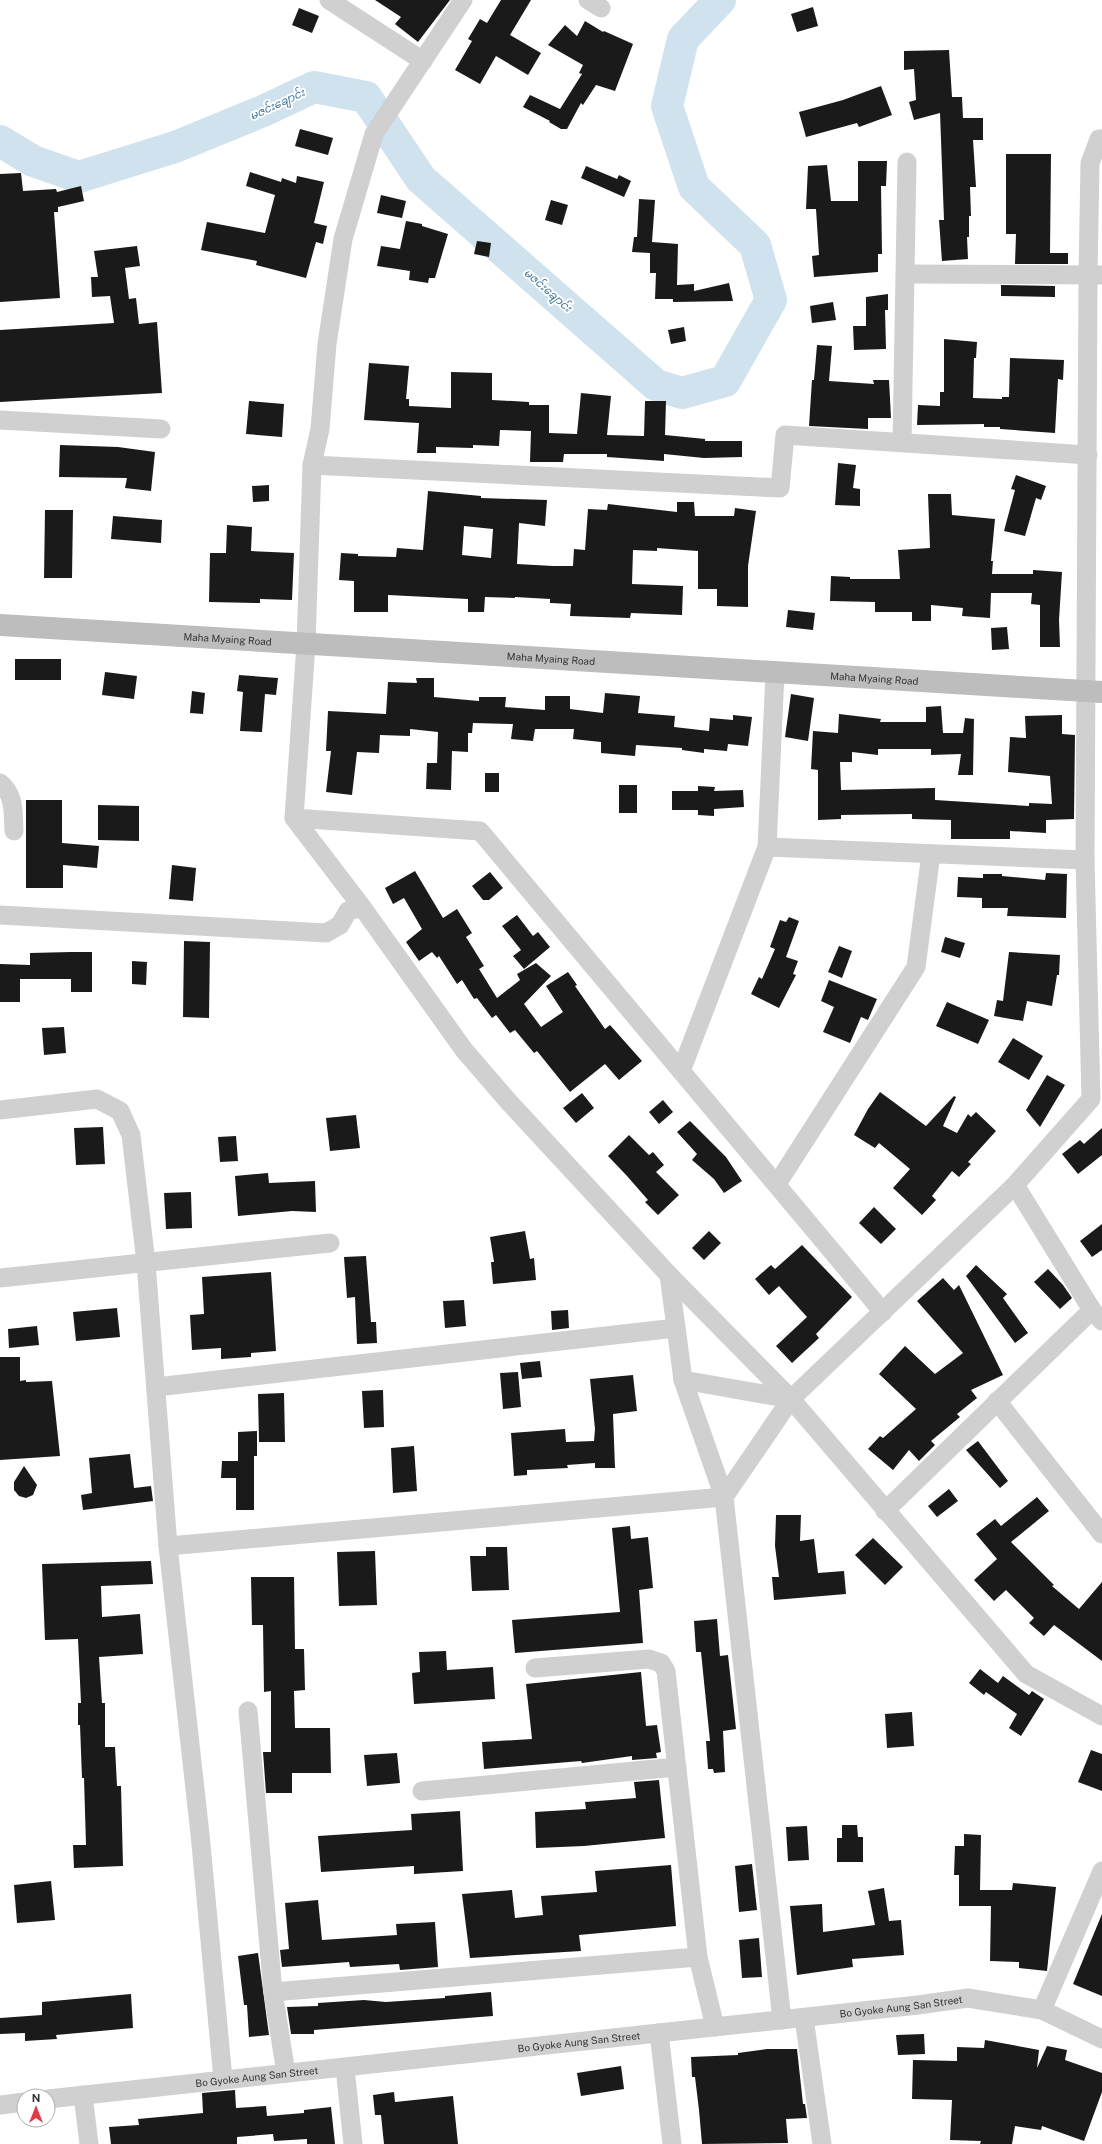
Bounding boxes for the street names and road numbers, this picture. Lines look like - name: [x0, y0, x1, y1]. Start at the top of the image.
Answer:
- street label: Maha Myaing Road: [183, 630, 272, 648]
- street label: Maha Myaing Road: [506, 650, 595, 667]
- street label: Maha Myaing Road: [830, 669, 919, 687]
- street label: Bo Gyoke Aung San Street: [839, 1993, 963, 2019]
- street label: Bo Gyoke Aung San Street: [517, 2029, 641, 2054]
- street label: Bo Gyoke Aung San Street: [195, 2064, 319, 2089]

